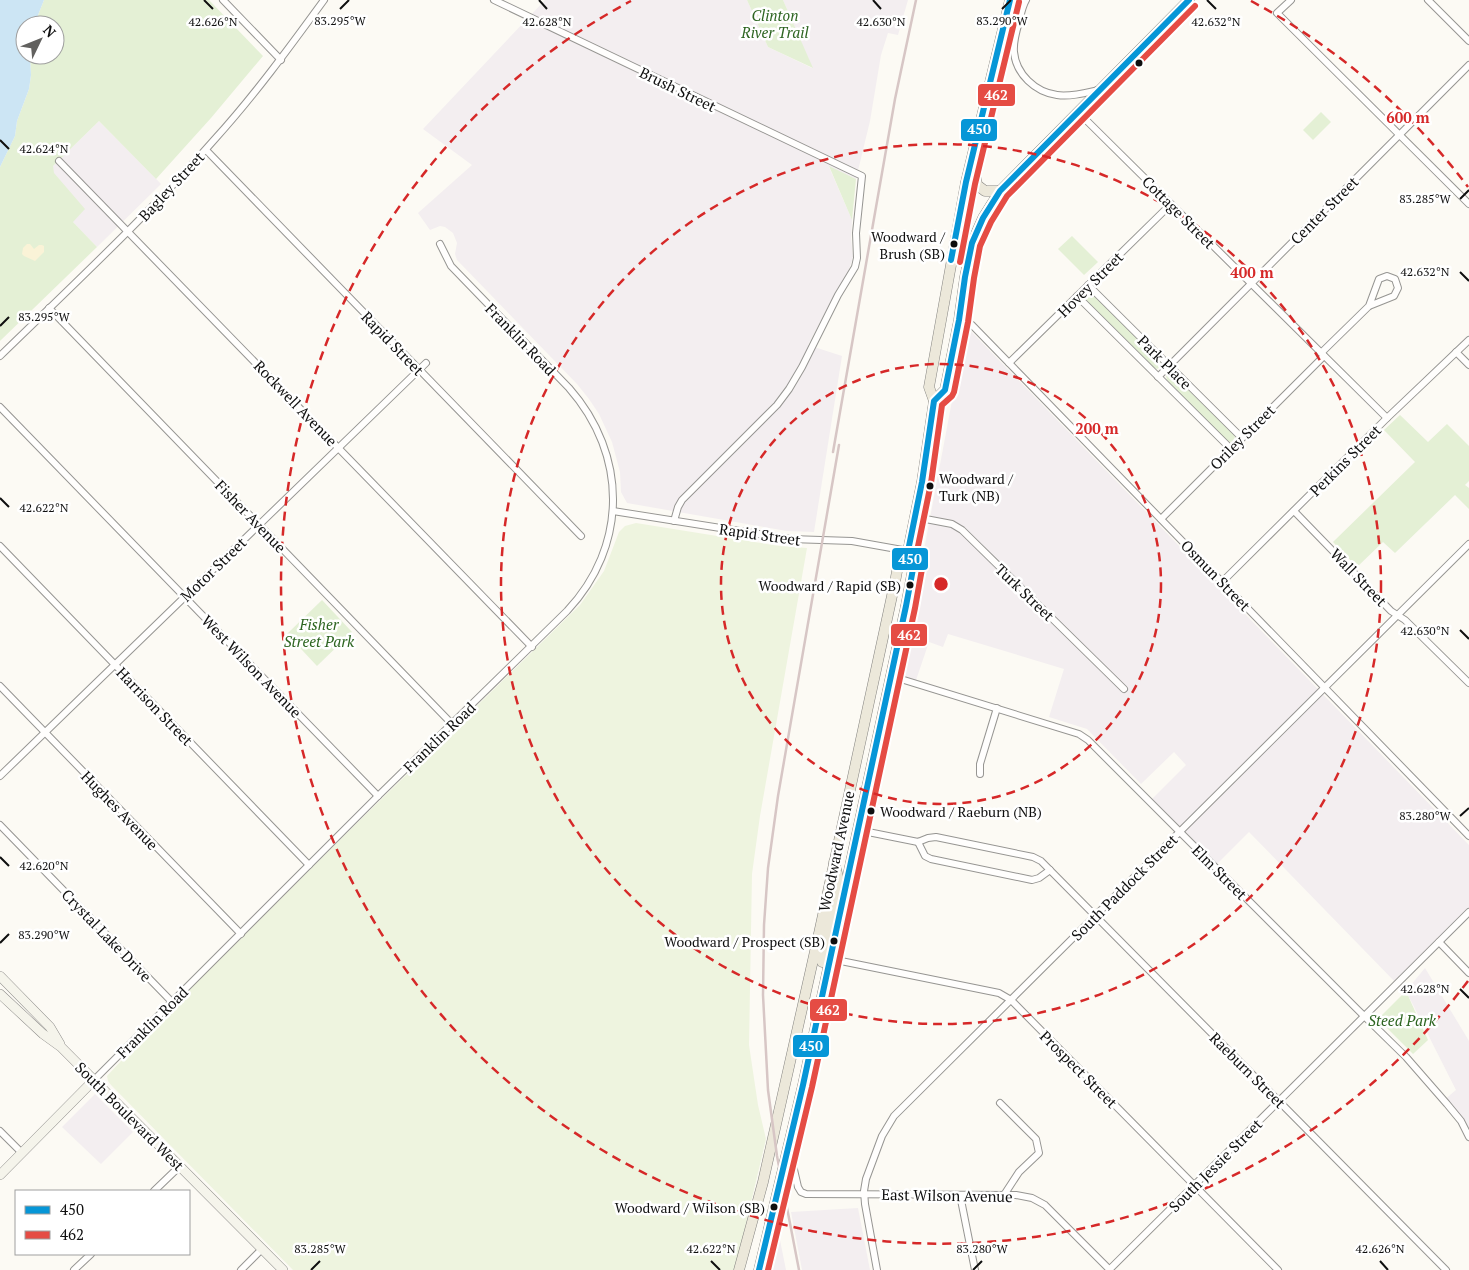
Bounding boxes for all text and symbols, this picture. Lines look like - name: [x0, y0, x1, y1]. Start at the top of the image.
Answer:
- park label: Clinton River Trail: [740, 5, 810, 42]
- text: 83.295°W: [314, 13, 367, 28]
- text: 83.290°W: [976, 13, 1029, 28]
- text: 42.626°N: [188, 14, 238, 29]
- text: 42.628°N: [522, 14, 572, 29]
- text: 42.630°N: [856, 14, 906, 29]
- text: 42.632°N: [1191, 14, 1241, 29]
- north arrow: [15, 15, 65, 65]
- text: N: [39, 20, 61, 41]
- unlabelled marker: [1134, 58, 1144, 68]
- street label: Brush Street: [637, 62, 720, 116]
- line badge: 462: [977, 83, 1016, 107]
- text: 462: [984, 85, 1008, 104]
- text: 600 m: [1386, 107, 1430, 127]
- line badge: 450: [960, 118, 998, 142]
- text: 450: [967, 119, 991, 138]
- text: 42.624°N: [19, 141, 69, 156]
- street label: Bagley Street: [134, 147, 209, 225]
- street label: Cottage Street: [1138, 171, 1220, 253]
- street label: Center Street: [1286, 171, 1363, 248]
- text: 83.285°W: [1399, 191, 1452, 206]
- place label: Woodward / Brush (SB): [871, 227, 946, 263]
- marker: Woodward / Brush (SB): [949, 239, 959, 249]
- street label: Hovey Street: [1053, 247, 1127, 321]
- text: 400 m: [1230, 262, 1274, 282]
- text: 42.632°N: [1400, 264, 1450, 279]
- street label: Franklin Road: [481, 299, 561, 379]
- street label: Rapid Street: [357, 307, 429, 380]
- text: 83.295°W: [18, 309, 71, 324]
- street label: Park Place: [1134, 331, 1196, 393]
- street label: Rockwell Avenue: [250, 356, 342, 450]
- street label: Oriley Street: [1205, 400, 1279, 474]
- text: 200 m: [1075, 418, 1119, 438]
- street label: Perkins Street: [1305, 420, 1385, 500]
- place label: Woodward / Turk (NB): [939, 469, 1014, 505]
- street label: Fisher Avenue: [211, 475, 291, 557]
- marker: Woodward / Turk (NB): [925, 481, 935, 491]
- text: 42.622°N: [19, 500, 69, 515]
- street label: Rapid Street: [718, 518, 802, 550]
- street label: Motor Street: [176, 532, 251, 606]
- street label: Osmun Street: [1177, 535, 1255, 615]
- street label: Wall Street: [1326, 544, 1392, 611]
- line badge: 450: [891, 547, 929, 571]
- text: 450: [898, 549, 922, 568]
- street label: Turk Street: [991, 559, 1059, 625]
- centre of rings: [932, 575, 950, 593]
- place label: Woodward / Rapid (SB): [759, 576, 901, 595]
- marker: Woodward / Rapid (SB): [905, 580, 915, 590]
- street label: West Wilson Avenue: [198, 610, 306, 722]
- park label: Fisher Street Park: [284, 614, 355, 651]
- line badge: 462: [890, 623, 928, 647]
- text: 42.630°N: [1400, 623, 1450, 638]
- text: 462: [897, 625, 921, 644]
- street label: Harrison Street: [112, 662, 198, 750]
- street label: Franklin Road: [399, 697, 479, 777]
- street label: Hughes Avenue: [77, 766, 163, 854]
- street label: Woodward Avenue: [813, 789, 859, 913]
- place label: Woodward / Raeburn (NB): [880, 802, 1042, 821]
- marker: Woodward / Raeburn (NB): [866, 806, 876, 816]
- text: 83.280°W: [1399, 808, 1452, 823]
- street label: South Paddock Street: [1066, 829, 1182, 945]
- street label: Elm Street: [1188, 840, 1252, 904]
- text: 42.620°N: [19, 858, 69, 873]
- street label: Crystal Lake Drive: [58, 884, 156, 986]
- text: 83.290°W: [18, 927, 71, 942]
- place label: Woodward / Prospect (SB): [664, 932, 825, 951]
- marker: Woodward / Prospect (SB): [829, 936, 839, 946]
- text: 42.628°N: [1400, 981, 1450, 996]
- street label: Franklin Road: [112, 982, 192, 1062]
- line badge: 462: [809, 998, 848, 1022]
- text: 462: [816, 1000, 840, 1019]
- park label: Steed Park: [1368, 1010, 1437, 1030]
- street label: Prospect Street: [1036, 1026, 1122, 1112]
- street label: Raeburn Street: [1206, 1028, 1291, 1113]
- line badge: 450: [792, 1034, 830, 1058]
- text: 450: [799, 1036, 823, 1055]
- street label: South Boulevard West: [71, 1057, 189, 1175]
- street label: South Jessie Street: [1164, 1114, 1266, 1216]
- street label: East Wilson Avenue: [881, 1184, 1013, 1206]
- legend: [15, 1190, 190, 1255]
- place label: Woodward / Wilson (SB): [615, 1198, 765, 1217]
- text: 450: [60, 1199, 84, 1219]
- marker: Woodward / Wilson (SB): [769, 1202, 779, 1212]
- text: 462: [60, 1224, 84, 1244]
- text: 83.285°W: [294, 1241, 347, 1256]
- text: 42.622°N: [686, 1241, 736, 1256]
- text: 83.280°W: [956, 1241, 1009, 1256]
- text: 42.626°N: [1355, 1241, 1405, 1256]

